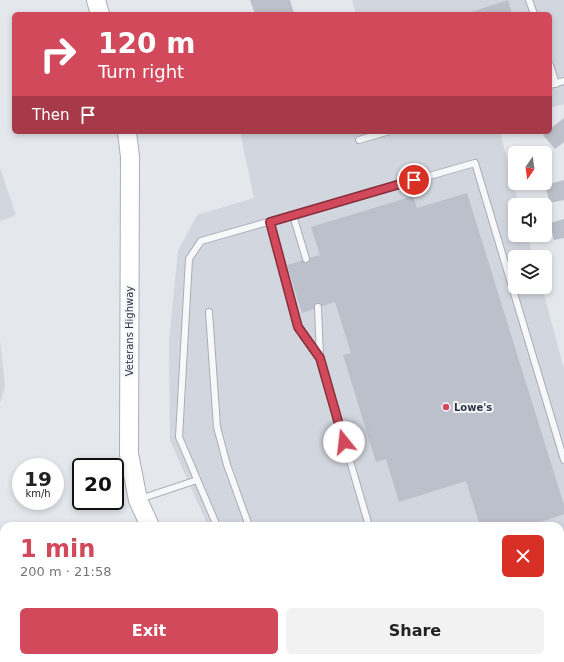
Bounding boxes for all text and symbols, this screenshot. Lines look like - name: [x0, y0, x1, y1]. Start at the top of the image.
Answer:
- text: 120 m: [98, 27, 195, 60]
- icon: right: [32, 28, 84, 80]
- text: Turn right: [98, 61, 184, 82]
- icon: arrive: [77, 104, 99, 126]
- text: Then: [32, 106, 69, 124]
- north arrow: [508, 146, 552, 190]
- map controls: [508, 146, 552, 294]
- pin: [397, 163, 431, 197]
- icon: arrive: [403, 169, 425, 191]
- button: sound: [508, 198, 552, 242]
- button: layers: [508, 250, 552, 294]
- street label: Veterans Highway: [124, 286, 135, 376]
- marker: Lowe's: [441, 402, 451, 412]
- place label: Lowe's: [454, 402, 492, 413]
- position arrow: [323, 421, 365, 463]
- speed limit sign: 20: [72, 458, 124, 510]
- text: 19: [24, 467, 52, 491]
- text: km/h: [25, 488, 51, 499]
- text: 1 min: [20, 535, 95, 563]
- button: close: [502, 535, 544, 577]
- text: 200 m · 21:58: [20, 564, 111, 579]
- button: Exit: [20, 608, 278, 654]
- button: Share: [286, 608, 544, 654]

